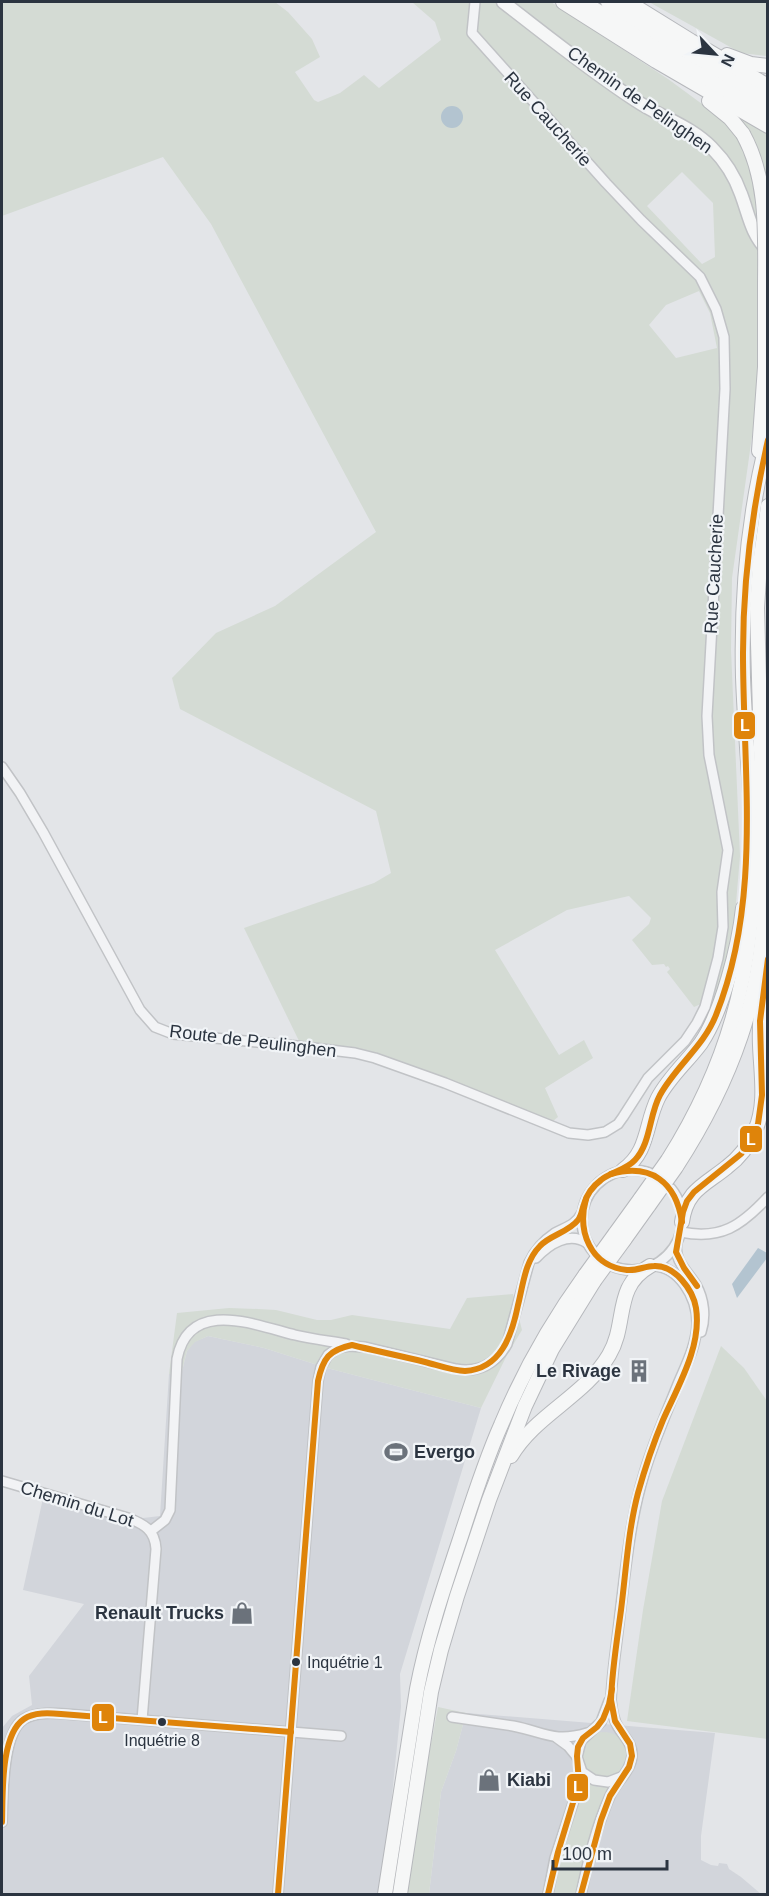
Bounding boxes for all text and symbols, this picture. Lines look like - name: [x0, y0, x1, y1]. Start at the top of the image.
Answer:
- north arrow: [685, 24, 745, 84]
- street label: Chemin de Pelinghen: [564, 42, 716, 158]
- text: N: [718, 51, 738, 69]
- street label: Rue Caucherie: [500, 68, 596, 170]
- street label: Rue Caucherie: [701, 514, 727, 634]
- line badge: L: [733, 711, 756, 740]
- text: L: [740, 717, 750, 734]
- street label: Route de Peulinghen: [168, 1021, 338, 1061]
- line badge: L: [739, 1125, 763, 1153]
- text: L: [746, 1131, 756, 1148]
- building icon: Le Rivage: [626, 1358, 652, 1384]
- place label: Le Rivage: [536, 1361, 621, 1381]
- sports icon: Evergo: [383, 1439, 409, 1465]
- place label: Evergo: [414, 1442, 475, 1462]
- street label: Chemin du Lot: [18, 1477, 136, 1531]
- shop icon: Renault Trucks: [229, 1600, 255, 1626]
- place label: Renault Trucks: [95, 1603, 224, 1623]
- place label: Inquétrie 1: [307, 1654, 383, 1671]
- marker: Inquétrie 1: [290, 1656, 302, 1668]
- line badge: L: [91, 1703, 115, 1732]
- text: L: [98, 1709, 108, 1726]
- marker: Inquétrie 8: [156, 1716, 168, 1728]
- place label: Inquétrie 8: [124, 1732, 200, 1749]
- shop icon: Kiabi: [476, 1767, 502, 1793]
- place label: Kiabi: [507, 1770, 551, 1790]
- line badge: L: [566, 1773, 589, 1802]
- text: L: [573, 1779, 583, 1796]
- scale bar: [553, 1833, 667, 1871]
- text: 100 m: [562, 1844, 612, 1864]

